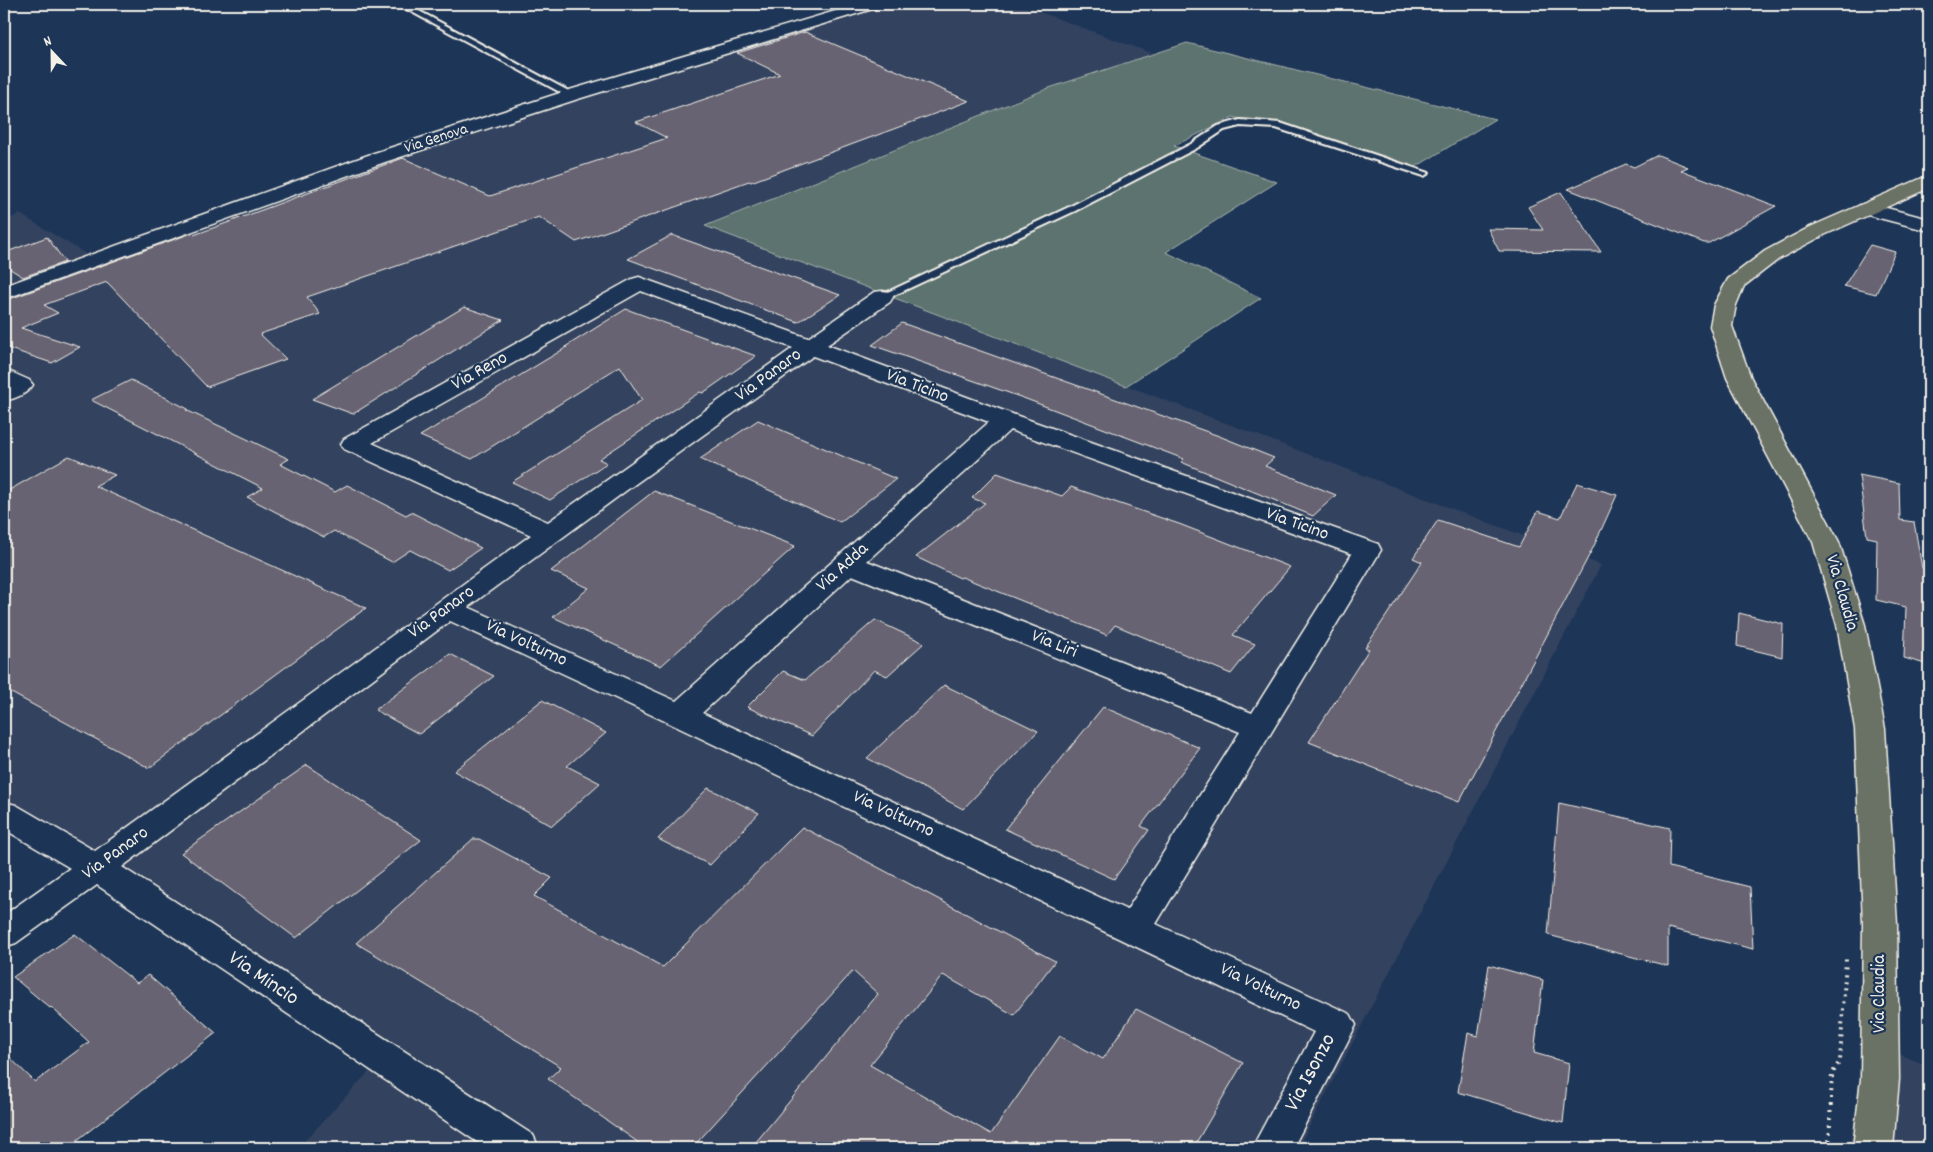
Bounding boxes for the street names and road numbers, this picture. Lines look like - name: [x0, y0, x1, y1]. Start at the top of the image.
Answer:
- street label: Via Genova: [401, 118, 471, 160]
- street label: Via Panaro: [730, 343, 808, 409]
- street label: Via Reno: [447, 345, 513, 399]
- street label: Via Ticino: [882, 363, 952, 411]
- street label: Via Ticino: [1262, 501, 1332, 549]
- street label: Via Adda: [811, 536, 876, 599]
- street label: Via Claudia: [1817, 552, 1865, 635]
- street label: Via Panaro: [403, 580, 481, 646]
- street label: Via Volturno: [481, 613, 571, 675]
- street label: Via Liri: [1027, 624, 1082, 667]
- street label: Via Volturno: [848, 784, 938, 846]
- street label: Via Panaro: [77, 821, 155, 887]
- street label: Via Mincio: [221, 944, 305, 1014]
- street label: Via Claudia: [1867, 954, 1894, 1033]
- street label: Via Volturno: [1215, 957, 1305, 1019]
- street label: Via Isonzo: [1278, 1029, 1344, 1117]

